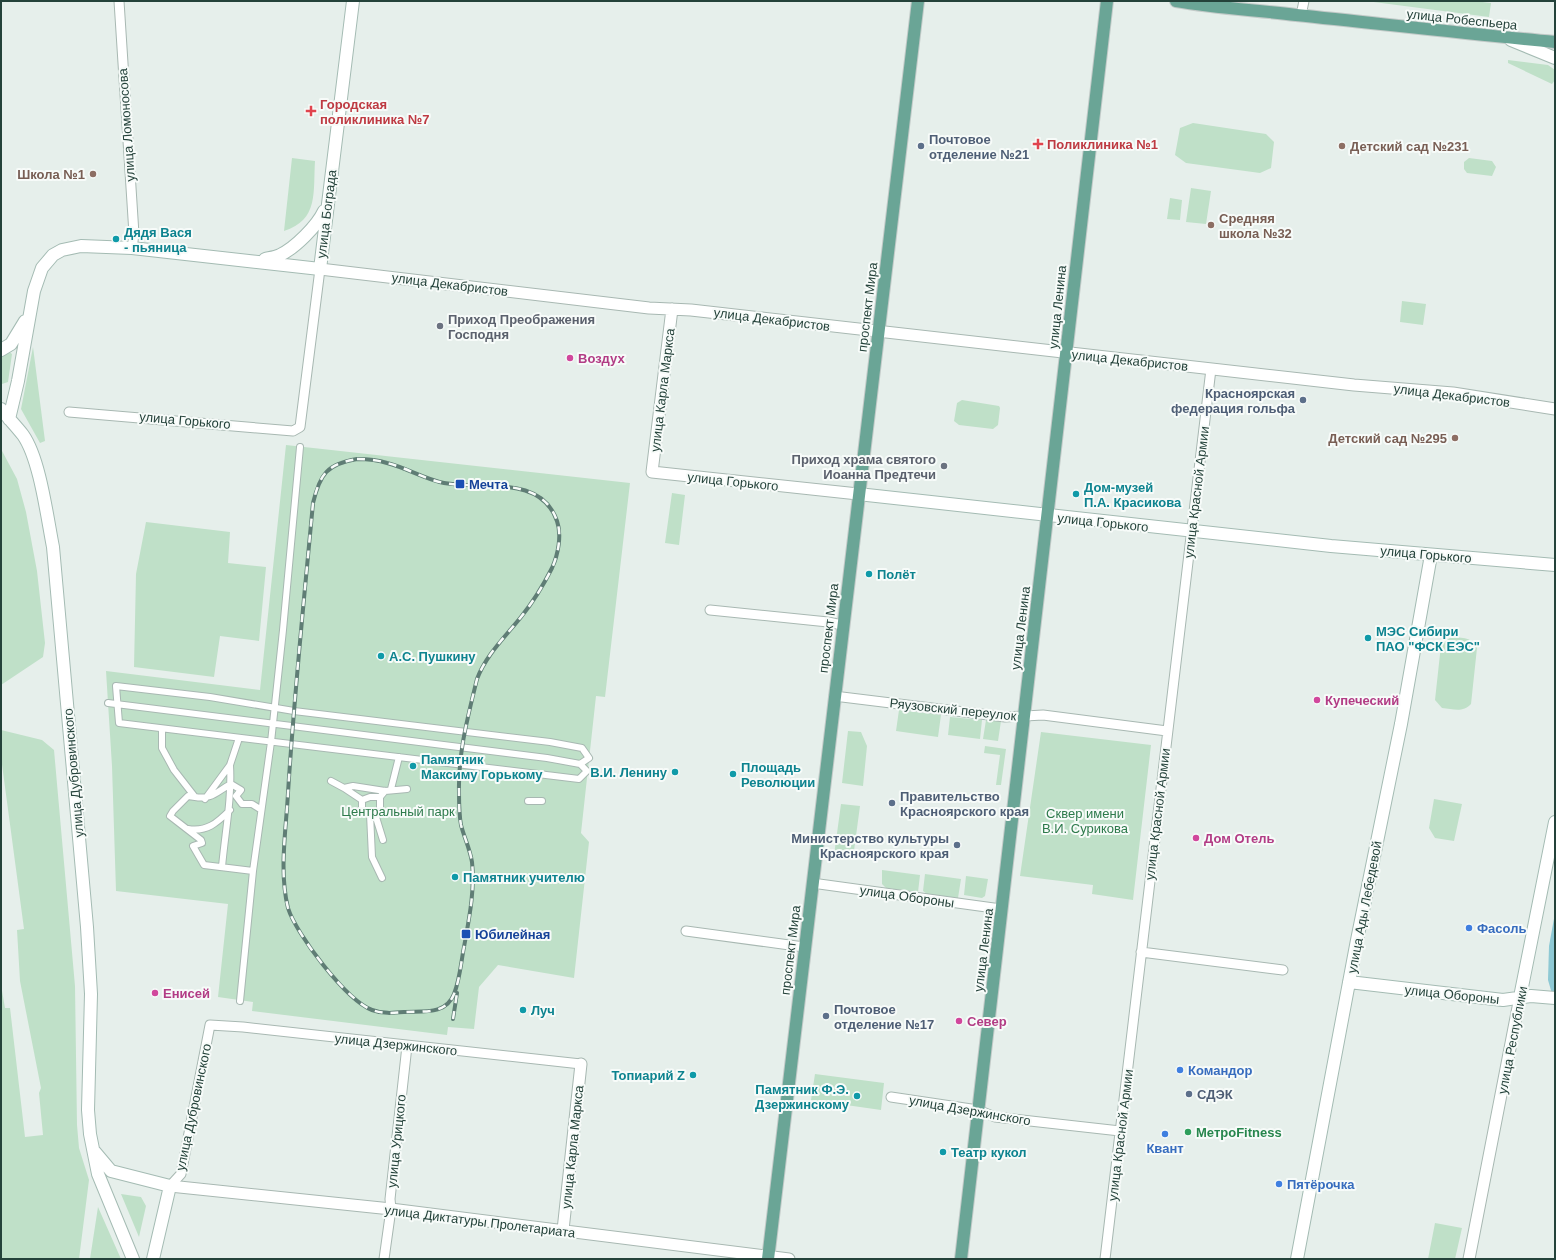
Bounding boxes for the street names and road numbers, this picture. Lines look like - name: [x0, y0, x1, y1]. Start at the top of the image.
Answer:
- street label: улица Робеспьера: [1406, 6, 1519, 33]
- street label: улица Ломоносова: [115, 67, 138, 182]
- street label: улица Бограда: [314, 168, 339, 259]
- street label: проспект Мира: [855, 261, 881, 353]
- street label: улица Ленина: [1046, 264, 1069, 350]
- street label: улица Декабристов: [391, 270, 509, 299]
- street label: улица Декабристов: [713, 305, 831, 334]
- street label: улица Карла Маркса: [647, 327, 678, 453]
- street label: улица Декабристов: [1071, 347, 1189, 374]
- street label: улица Декабристов: [1393, 381, 1511, 410]
- street label: улица Горького: [139, 409, 231, 432]
- street label: улица Красной Армии: [1181, 425, 1212, 559]
- street label: улица Горького: [687, 469, 779, 494]
- street label: улица Горького: [1057, 510, 1149, 535]
- street label: улица Горького: [1380, 543, 1472, 566]
- street label: проспект Мира: [816, 582, 842, 674]
- street label: улица Ленина: [1008, 585, 1033, 671]
- street label: Ряузовский переулок: [889, 695, 1017, 724]
- street label: улица Дубровинского: [60, 708, 87, 838]
- street label: улица Красной Армии: [1142, 747, 1173, 881]
- street label: улица Ады Лебедевой: [1344, 840, 1385, 975]
- street label: улица Обороны: [859, 882, 955, 911]
- street label: проспект Мира: [778, 904, 804, 996]
- street label: улица Ленина: [971, 907, 996, 993]
- street label: улица Обороны: [1404, 982, 1500, 1007]
- street label: улица Республики: [1495, 985, 1530, 1095]
- street label: улица Дзержинского: [334, 1031, 458, 1058]
- street label: улица Дубровинского: [173, 1042, 214, 1172]
- street label: улица Красной Армии: [1105, 1068, 1136, 1202]
- street label: улица Карла Маркса: [559, 1084, 587, 1210]
- street label: улица Дзержинского: [908, 1092, 1032, 1129]
- street label: улица Урицкого: [384, 1094, 409, 1188]
- street label: улица Диктатуры Пролетариата: [384, 1202, 577, 1241]

